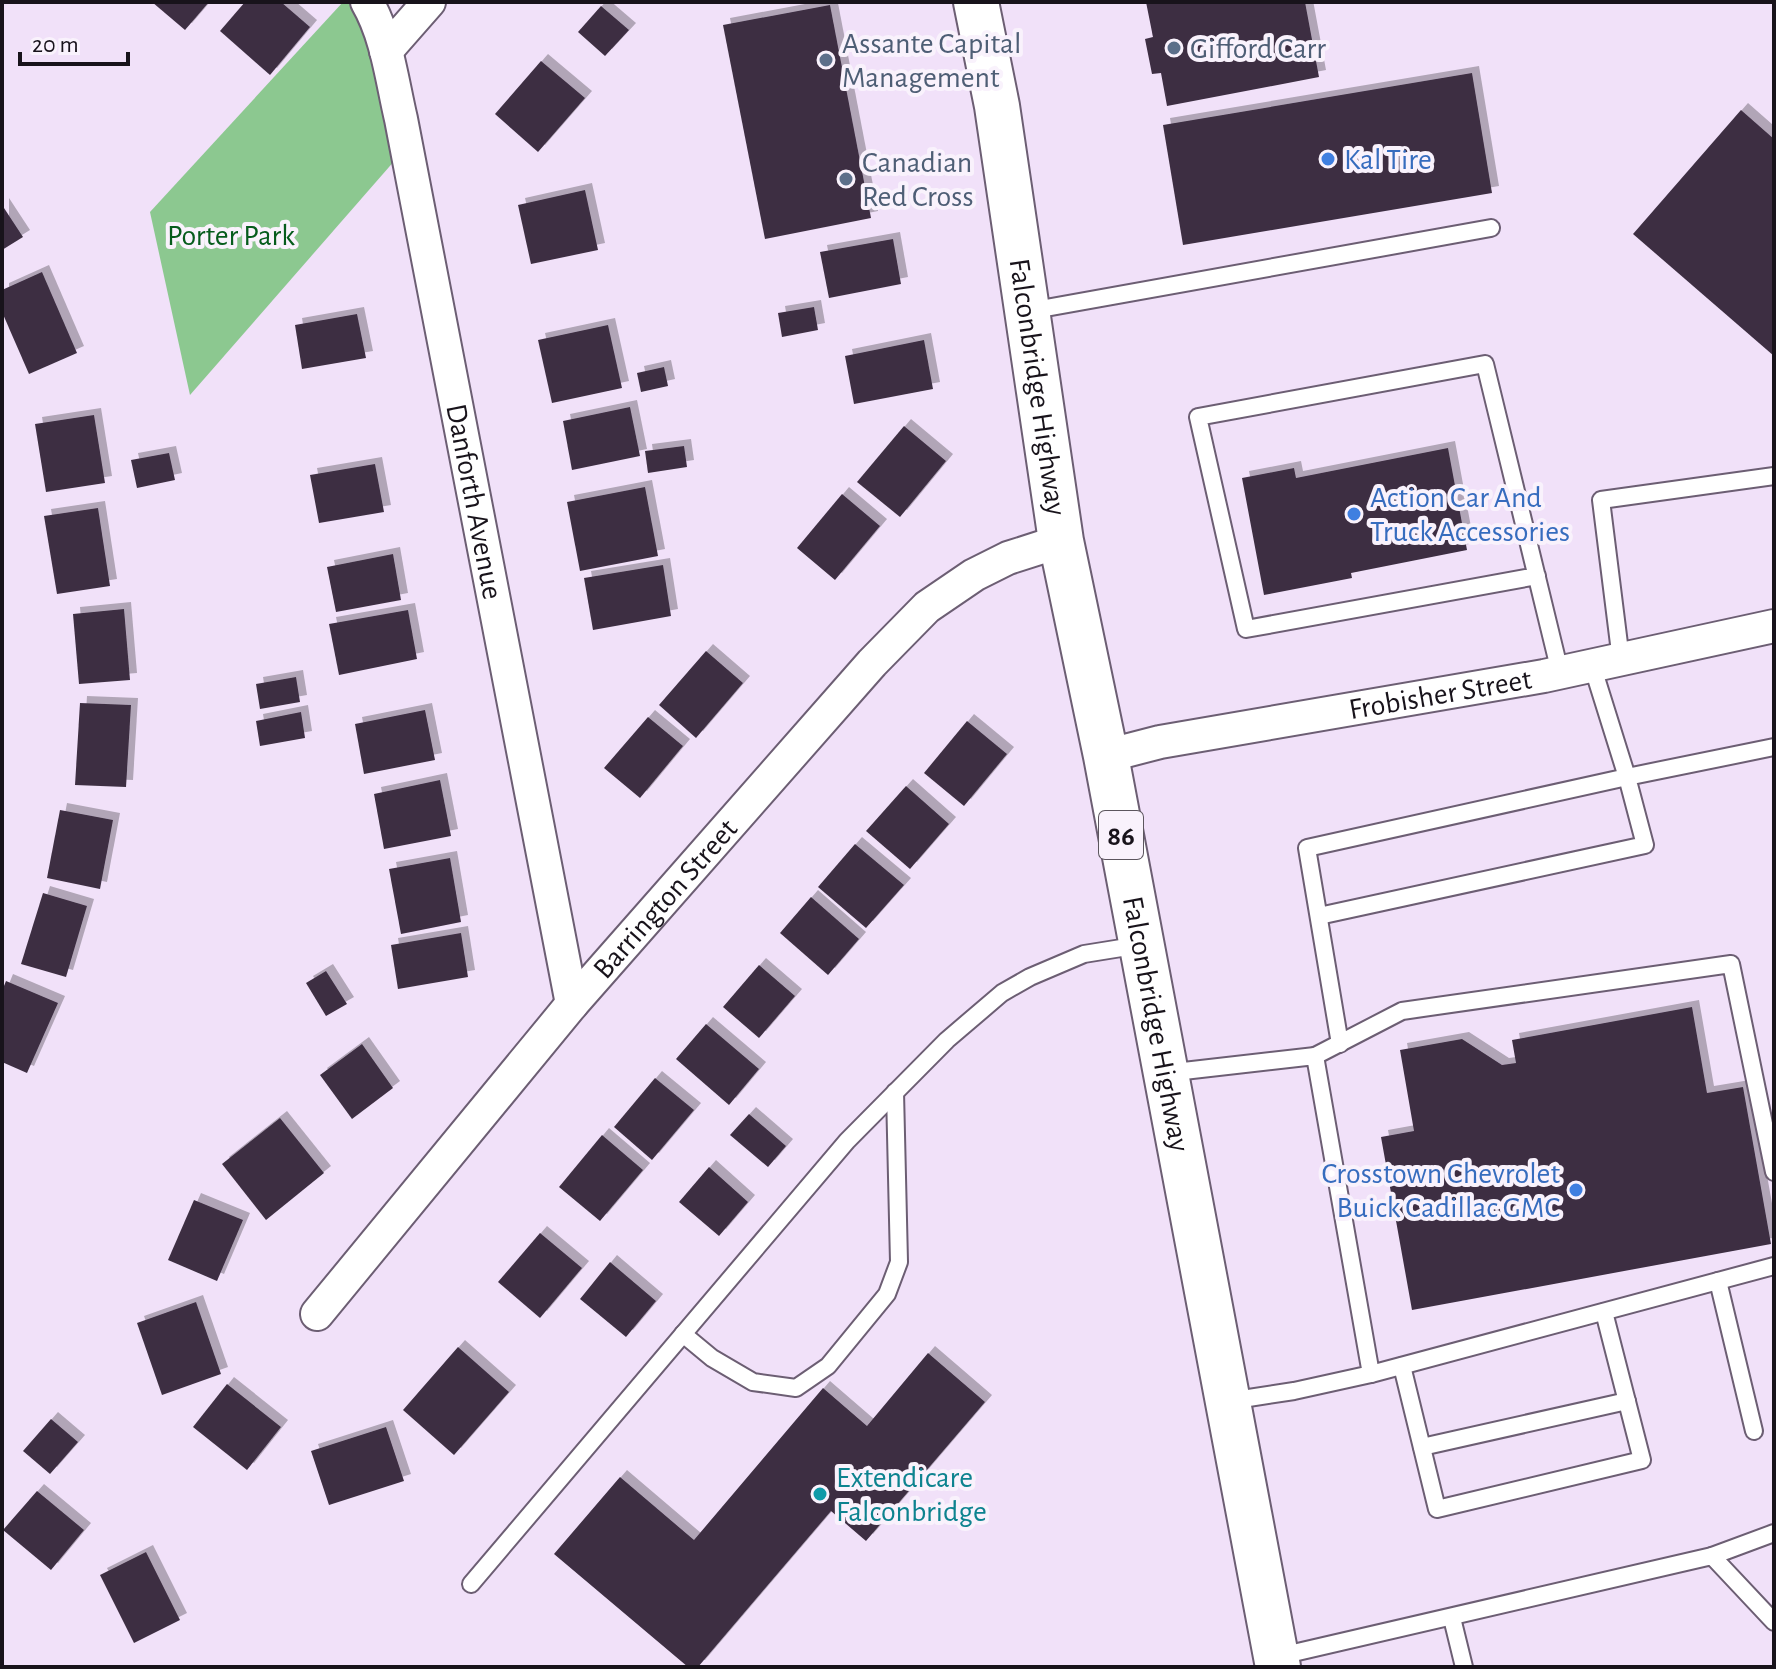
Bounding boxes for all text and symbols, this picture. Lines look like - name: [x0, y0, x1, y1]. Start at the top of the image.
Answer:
- scale bar: [20, 16, 128, 66]
- place label: Assante Capital Management: [842, 29, 1021, 93]
- text: 20 m: [32, 33, 79, 57]
- place label: Gifford Carr: [1190, 34, 1326, 64]
- marker: Gifford Carr: [1165, 39, 1183, 57]
- marker: Assante Capital Management: [817, 51, 835, 69]
- place label: Kal Tire: [1344, 145, 1432, 175]
- place label: Canadian Red Cross: [862, 148, 973, 212]
- marker: Kal Tire: [1319, 150, 1337, 168]
- marker: Canadian Red Cross: [837, 170, 855, 188]
- park label: Porter Park: [167, 221, 295, 251]
- street label: Falconbridge Highway: [1004, 256, 1071, 518]
- street label: Danforth Avenue: [440, 401, 507, 602]
- place label: Action Car And Truck Accessories: [1370, 483, 1570, 547]
- marker: Action Car And Truck Accessories: [1345, 505, 1363, 523]
- street label: Frobisher Street: [1347, 664, 1534, 725]
- road number: 86: [1099, 811, 1143, 859]
- street label: Barrington Street: [588, 813, 744, 985]
- street label: Falconbridge Highway: [1117, 894, 1194, 1154]
- place label: Crosstown Chevrolet Buick Cadillac GMC: [1321, 1159, 1560, 1223]
- marker: Crosstown Chevrolet Buick Cadillac GMC: [1567, 1181, 1585, 1199]
- place label: Extendicare Falconbridge: [836, 1463, 987, 1527]
- marker: Extendicare Falconbridge: [811, 1485, 829, 1503]

